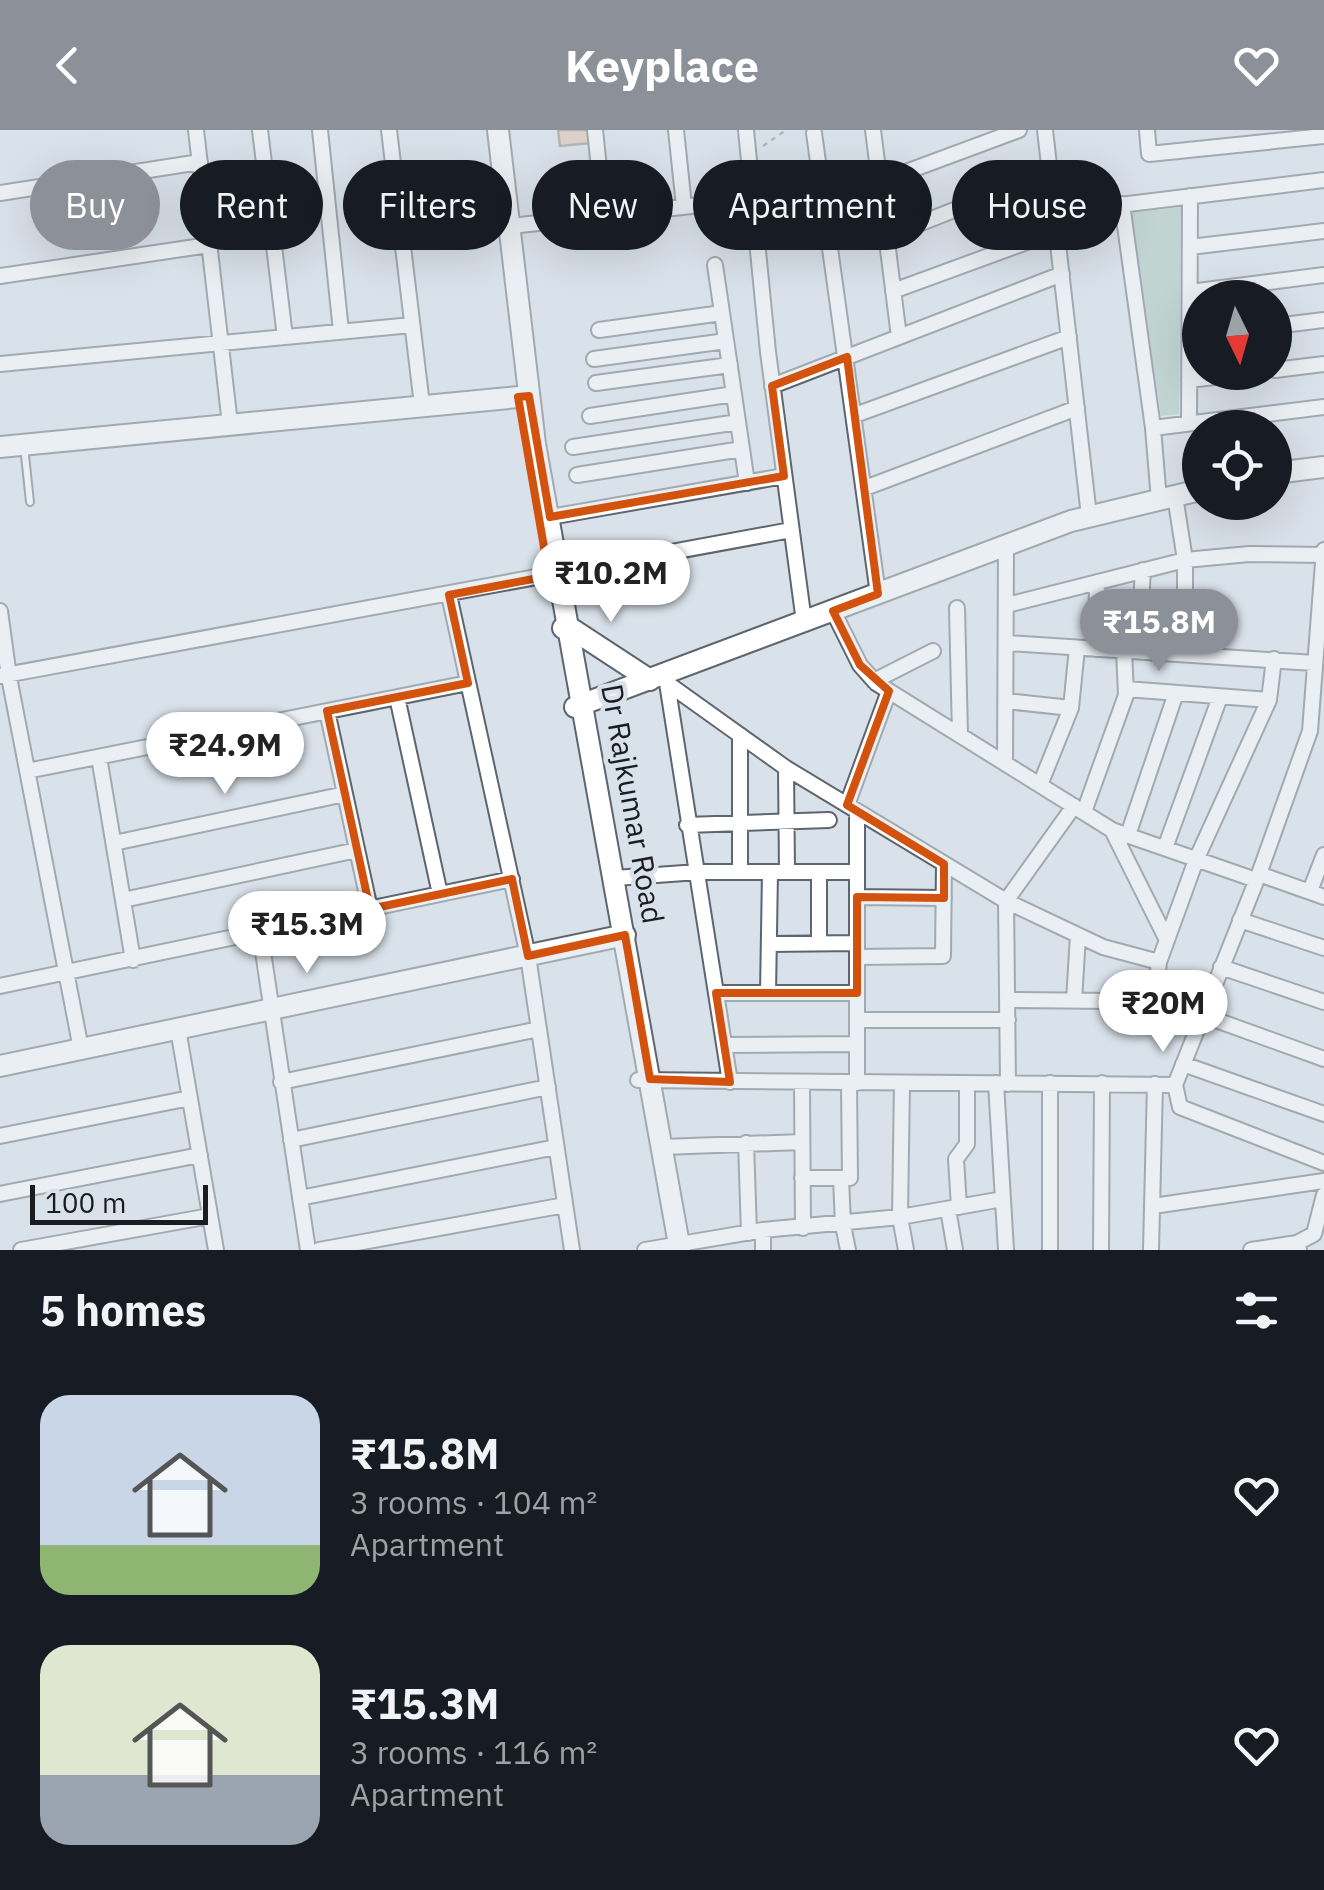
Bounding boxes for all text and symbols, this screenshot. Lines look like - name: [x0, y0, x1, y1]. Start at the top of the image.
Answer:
- text: Keyplace: [565, 36, 759, 94]
- icon: back: [40, 38, 95, 93]
- icon: heart: [1229, 38, 1284, 93]
- chip: Buy: [30, 160, 160, 250]
- chip: Rent: [180, 160, 323, 250]
- chip: Filters: [343, 160, 512, 250]
- chip: New: [532, 160, 673, 250]
- chip: Apartment: [693, 160, 932, 250]
- chip: House: [952, 160, 1122, 250]
- north arrow: [1182, 280, 1292, 390]
- map controls: [1182, 280, 1292, 520]
- button: locate: [1182, 410, 1292, 520]
- pin: ₹10.2M: [530, 540, 692, 625]
- text: ₹10.2M: [554, 551, 668, 593]
- pin: ₹15.8M: [1078, 589, 1240, 674]
- text: ₹15.8M: [1102, 600, 1216, 642]
- street label: Dr Rajkumar Road: [593, 681, 674, 927]
- pin: ₹24.9M: [144, 712, 306, 797]
- text: ₹24.9M: [168, 723, 282, 765]
- pin: ₹15.3M: [226, 891, 388, 976]
- text: ₹15.3M: [250, 902, 364, 944]
- pin: ₹20M: [1104, 970, 1222, 1055]
- text: ₹20M: [1121, 981, 1205, 1023]
- scale bar: [30, 1180, 208, 1224]
- text: 100 m: [45, 1184, 126, 1221]
- text: 5 homes: [40, 1283, 206, 1338]
- icon: filters: [1229, 1283, 1284, 1338]
- text: ₹15.8M: [350, 1426, 499, 1481]
- icon: home: [120, 1435, 240, 1555]
- icon: heart: [1229, 1468, 1284, 1523]
- text: 3 rooms · 104 m²: [350, 1481, 597, 1523]
- text: Apartment: [350, 1523, 504, 1565]
- text: ₹15.3M: [350, 1676, 499, 1731]
- icon: home: [120, 1685, 240, 1805]
- icon: heart: [1229, 1718, 1284, 1773]
- text: 3 rooms · 116 m²: [350, 1731, 597, 1773]
- text: Apartment: [350, 1773, 504, 1815]

